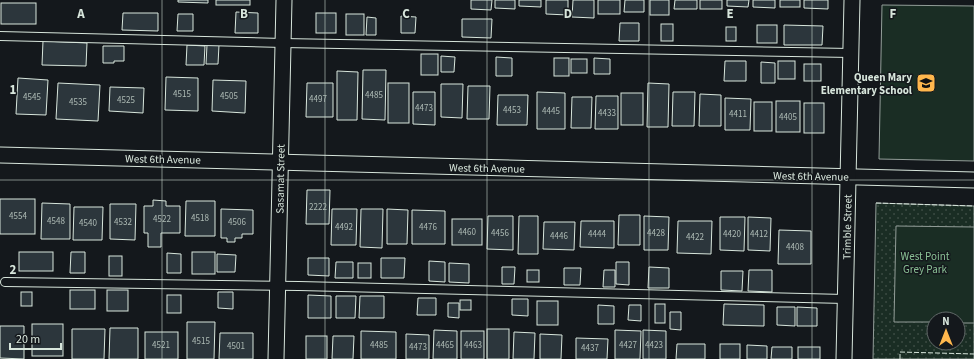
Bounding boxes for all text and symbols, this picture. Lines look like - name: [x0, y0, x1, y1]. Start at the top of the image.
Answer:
- text: A: [76, 5, 85, 23]
- text: B: [240, 5, 248, 23]
- text: C: [402, 5, 410, 23]
- text: D: [564, 5, 572, 23]
- text: E: [726, 5, 734, 23]
- text: F: [890, 5, 897, 23]
- place label: Queen Mary Elementary School: [821, 70, 913, 98]
- school or university icon: Queen Mary Elementary School: [915, 72, 937, 94]
- text: 1: [10, 81, 17, 99]
- house number: 4515: [173, 88, 191, 101]
- house number: 4485: [365, 89, 383, 102]
- house number: 4505: [220, 90, 238, 103]
- house number: 4545: [23, 91, 41, 104]
- house number: 4497: [309, 93, 327, 106]
- house number: 4525: [117, 94, 135, 107]
- house number: 4535: [69, 96, 87, 109]
- house number: 4473: [415, 102, 433, 115]
- house number: 4453: [503, 104, 521, 117]
- house number: 4445: [542, 105, 560, 118]
- house number: 4433: [598, 107, 616, 120]
- house number: 4411: [729, 108, 747, 121]
- house number: 4405: [779, 111, 797, 124]
- street label: Sasamat Street: [272, 144, 289, 214]
- street label: West 6th Avenue: [125, 151, 201, 168]
- street label: West 6th Avenue: [449, 160, 525, 177]
- street label: West 6th Avenue: [773, 168, 849, 185]
- street label: Trimble Street: [839, 194, 856, 260]
- house number: 2222: [309, 201, 327, 214]
- house number: 4554: [9, 210, 27, 223]
- house number: 4518: [191, 212, 209, 225]
- house number: 4522: [153, 213, 171, 226]
- house number: 4548: [47, 215, 65, 228]
- house number: 4532: [114, 216, 132, 229]
- house number: 4506: [228, 216, 246, 229]
- house number: 4540: [79, 217, 97, 230]
- house number: 4492: [335, 221, 353, 234]
- house number: 4476: [419, 221, 437, 234]
- house number: 4460: [458, 226, 476, 239]
- house number: 4456: [491, 227, 509, 240]
- house number: 4428: [647, 227, 665, 240]
- house number: 4444: [588, 228, 606, 241]
- house number: 4420: [723, 228, 741, 241]
- house number: 4412: [750, 228, 768, 241]
- house number: 4446: [550, 230, 568, 243]
- house number: 4422: [686, 231, 704, 244]
- house number: 4408: [786, 241, 804, 254]
- park label: West Point Grey Park: [901, 249, 950, 277]
- text: 2: [10, 261, 17, 279]
- north arrow: [926, 311, 966, 351]
- text: N: [942, 314, 950, 329]
- scale bar: [10, 325, 61, 351]
- text: 20 m: [16, 331, 40, 348]
- house number: 4515: [192, 335, 210, 348]
- house number: 4521: [152, 339, 170, 352]
- house number: 4485: [370, 339, 388, 352]
- house number: 4465: [436, 339, 454, 352]
- house number: 4463: [464, 339, 482, 352]
- house number: 4427: [619, 339, 637, 352]
- house number: 4423: [645, 339, 663, 352]
- house number: 4501: [227, 340, 245, 353]
- house number: 4473: [409, 341, 427, 354]
- house number: 4437: [581, 342, 599, 355]

